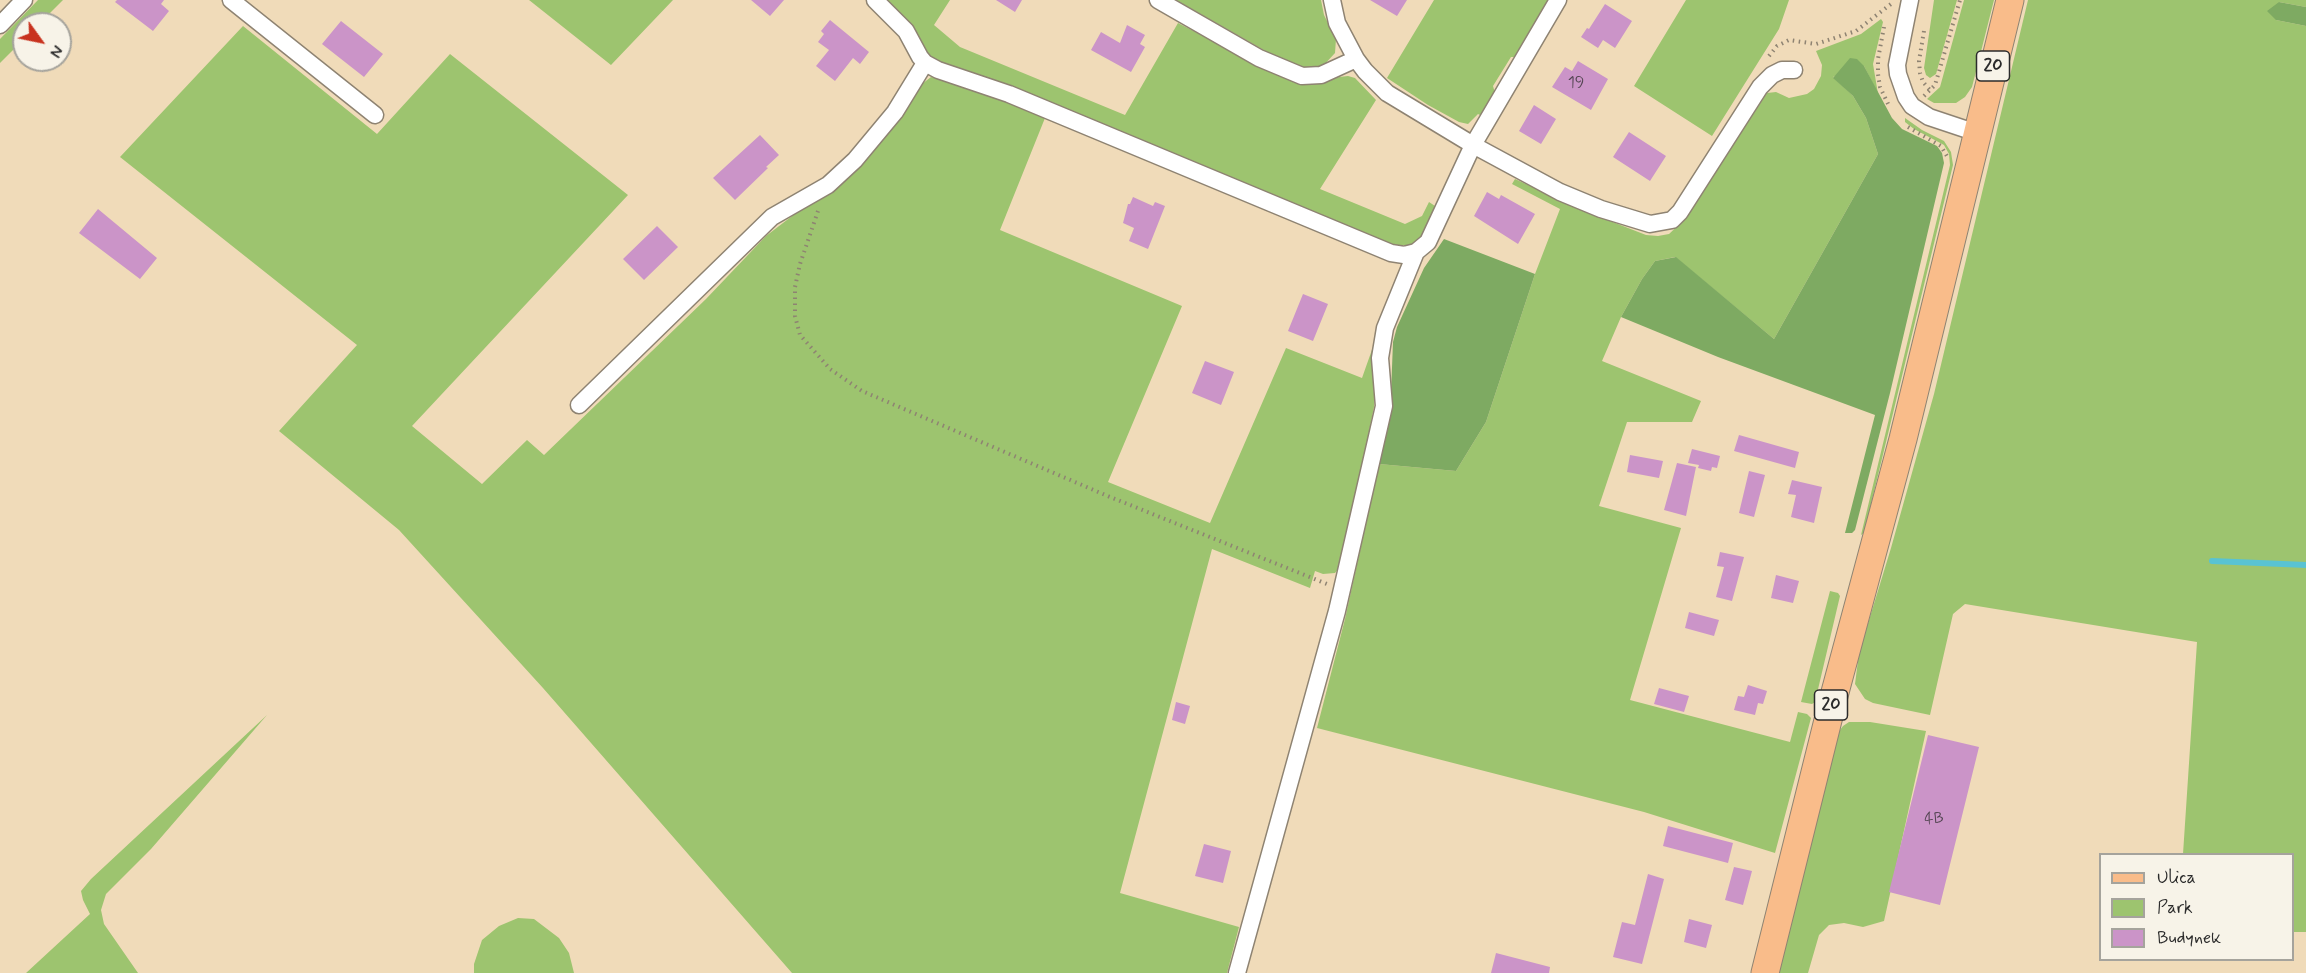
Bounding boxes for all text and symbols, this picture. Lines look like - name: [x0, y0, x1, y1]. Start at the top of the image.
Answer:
- north arrow: [12, 12, 72, 72]
- text: N: [44, 41, 68, 61]
- road number: 20: [1976, 51, 2010, 81]
- house number: 19: [1568, 74, 1584, 94]
- road number: 20: [1814, 690, 1848, 720]
- house number: 4B: [1924, 810, 1944, 830]
- legend: [2099, 853, 2294, 961]
- text: Ulica: [2157, 866, 2196, 890]
- text: Park: [2157, 896, 2193, 920]
- text: Budynek: [2157, 926, 2221, 950]

